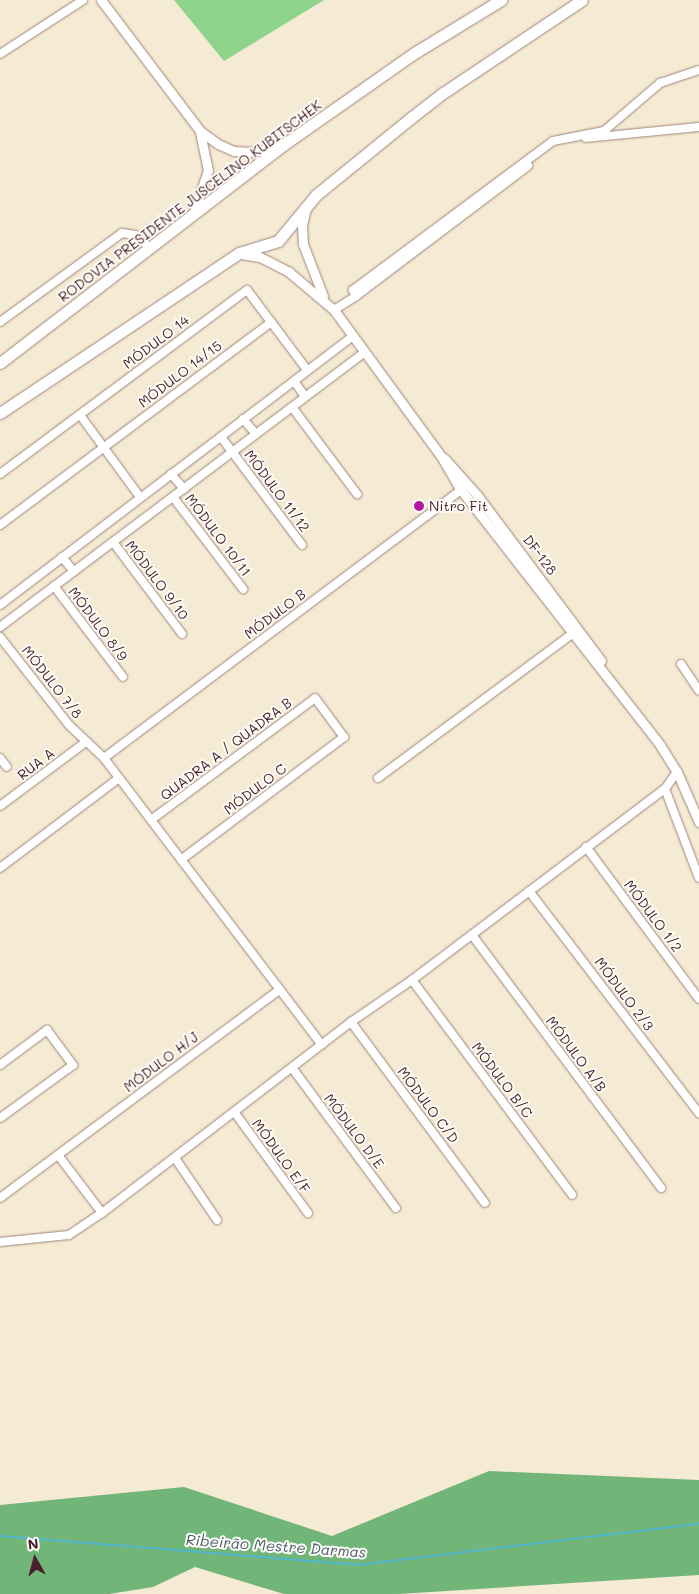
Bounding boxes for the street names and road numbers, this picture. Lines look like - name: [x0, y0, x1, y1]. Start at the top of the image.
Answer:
- street label: RODOVIA PRESIDENTE JUSCELINO KUBITSCHEK: [55, 96, 325, 306]
- street label: MÓDULO 14: [120, 312, 192, 372]
- street label: MÓDULO 14/15: [135, 337, 225, 411]
- street label: MÓDULO 11/12: [241, 447, 313, 535]
- street label: MÓDULO 10/11: [182, 490, 254, 580]
- street label: DF-128: [519, 532, 561, 578]
- street label: MÓDULO 9/10: [122, 537, 192, 623]
- street label: MÓDULO 8/9: [65, 584, 131, 664]
- street label: MÓDULO B: [241, 585, 309, 643]
- street label: MÓDULO 7/8: [18, 642, 86, 722]
- street label: QUADRA A / QUADRA B: [157, 694, 295, 804]
- street label: RUA A: [14, 745, 58, 783]
- street label: MÓDULO C: [220, 760, 290, 818]
- street label: MÓDULO 1/2: [621, 877, 685, 955]
- street label: MÓDULO 2/3: [591, 954, 657, 1034]
- street label: MÓDULO A/B: [542, 1013, 610, 1095]
- street label: MÓDULO H/J: [120, 1028, 202, 1096]
- street label: MÓDULO B/C: [468, 1039, 536, 1121]
- street label: MÓDULO C/D: [394, 1064, 462, 1146]
- street label: MÓDULO D/E: [320, 1090, 388, 1172]
- street label: MÓDULO E/F: [249, 1116, 313, 1196]

